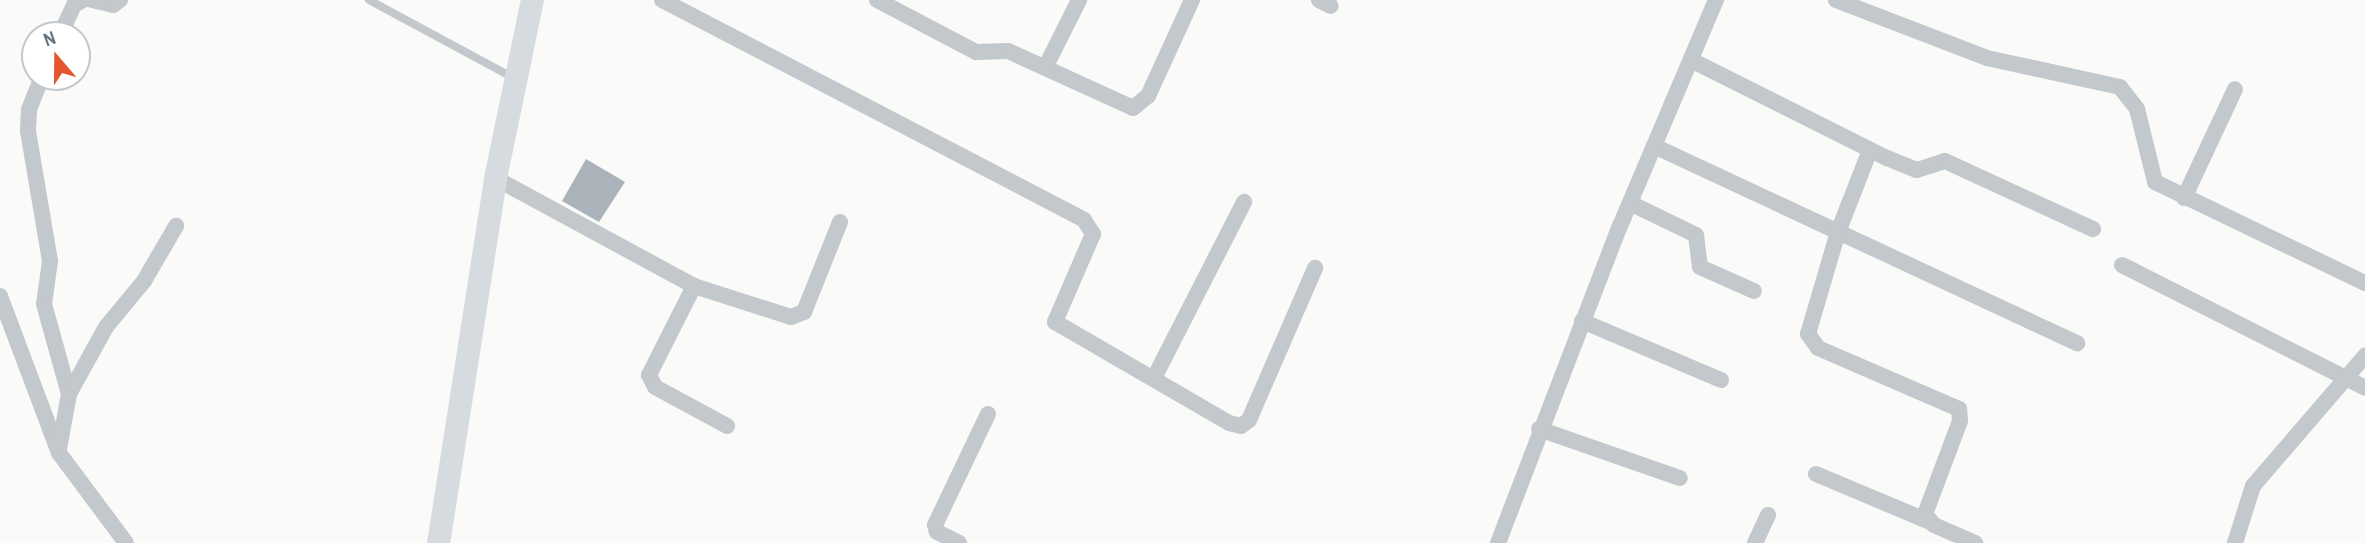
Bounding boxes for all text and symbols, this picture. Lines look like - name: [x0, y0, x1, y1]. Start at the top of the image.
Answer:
- north arrow: [21, 21, 91, 91]
- text: N: [40, 24, 59, 52]

